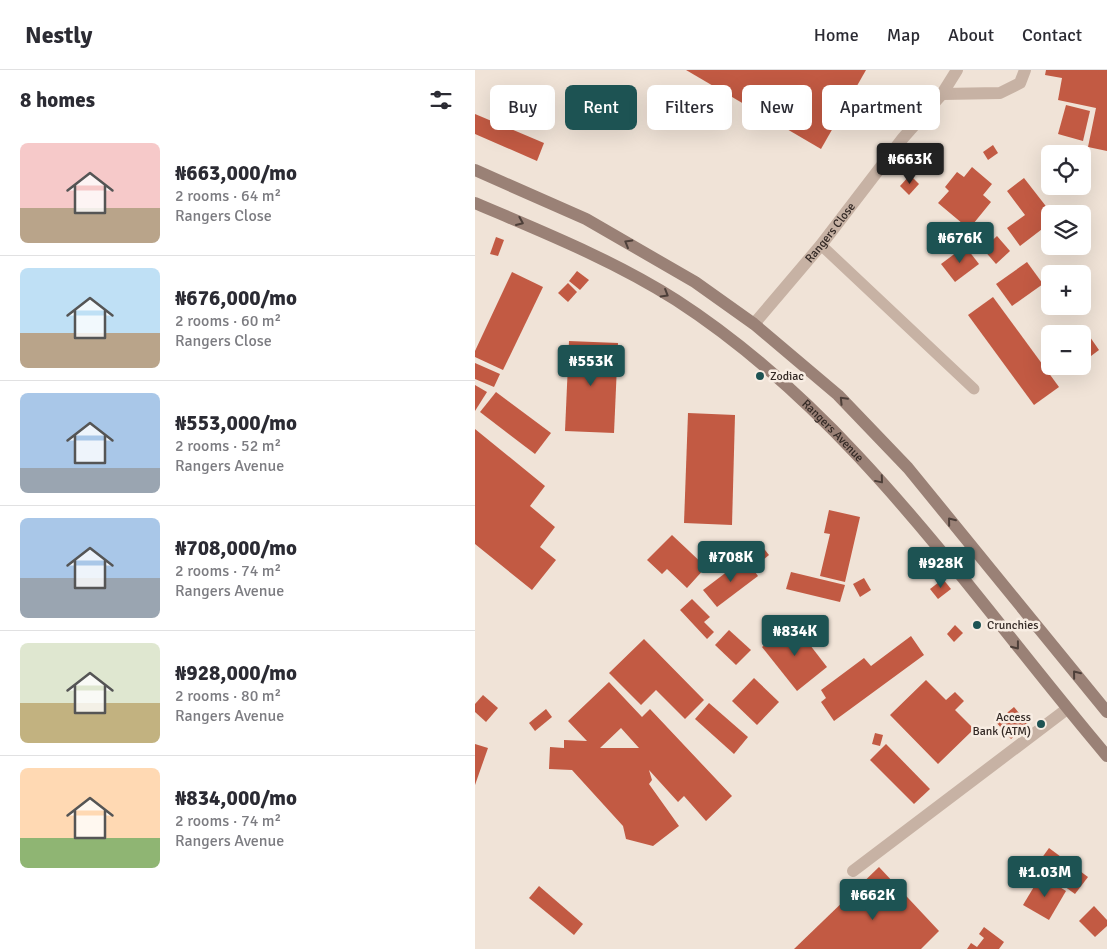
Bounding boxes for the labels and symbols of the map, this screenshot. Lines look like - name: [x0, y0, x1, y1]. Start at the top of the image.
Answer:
- pin: ₦663K: [875, 142, 945, 185]
- street label: Rangers Close: [802, 199, 858, 266]
- one-way arrow: [515, 216, 524, 227]
- pin: ₦676K: [925, 222, 995, 264]
- one-way arrow: [624, 240, 633, 250]
- one-way arrow: [660, 288, 669, 297]
- pin: ₦553K: [556, 344, 626, 387]
- place label: Zodiac: [770, 369, 804, 384]
- marker: Zodiac: [754, 370, 766, 382]
- street label: Rangers Avenue: [799, 396, 867, 465]
- one-way arrow: [840, 397, 849, 406]
- one-way arrow: [874, 474, 883, 483]
- one-way arrow: [948, 518, 957, 527]
- pin: ₦708K: [696, 540, 766, 583]
- pin: ₦928K: [906, 546, 976, 589]
- pin: ₦834K: [760, 614, 830, 657]
- place label: Crunchies: [987, 618, 1039, 633]
- marker: Crunchies: [971, 619, 983, 631]
- one-way arrow: [1011, 640, 1019, 649]
- one-way arrow: [1073, 671, 1082, 680]
- place label: Access Bank (ATM): [972, 710, 1031, 739]
- marker: Access Bank (ATM): [1035, 718, 1047, 730]
- pin: ₦1.03M: [1004, 856, 1086, 898]
- pin: ₦662K: [838, 878, 908, 921]

